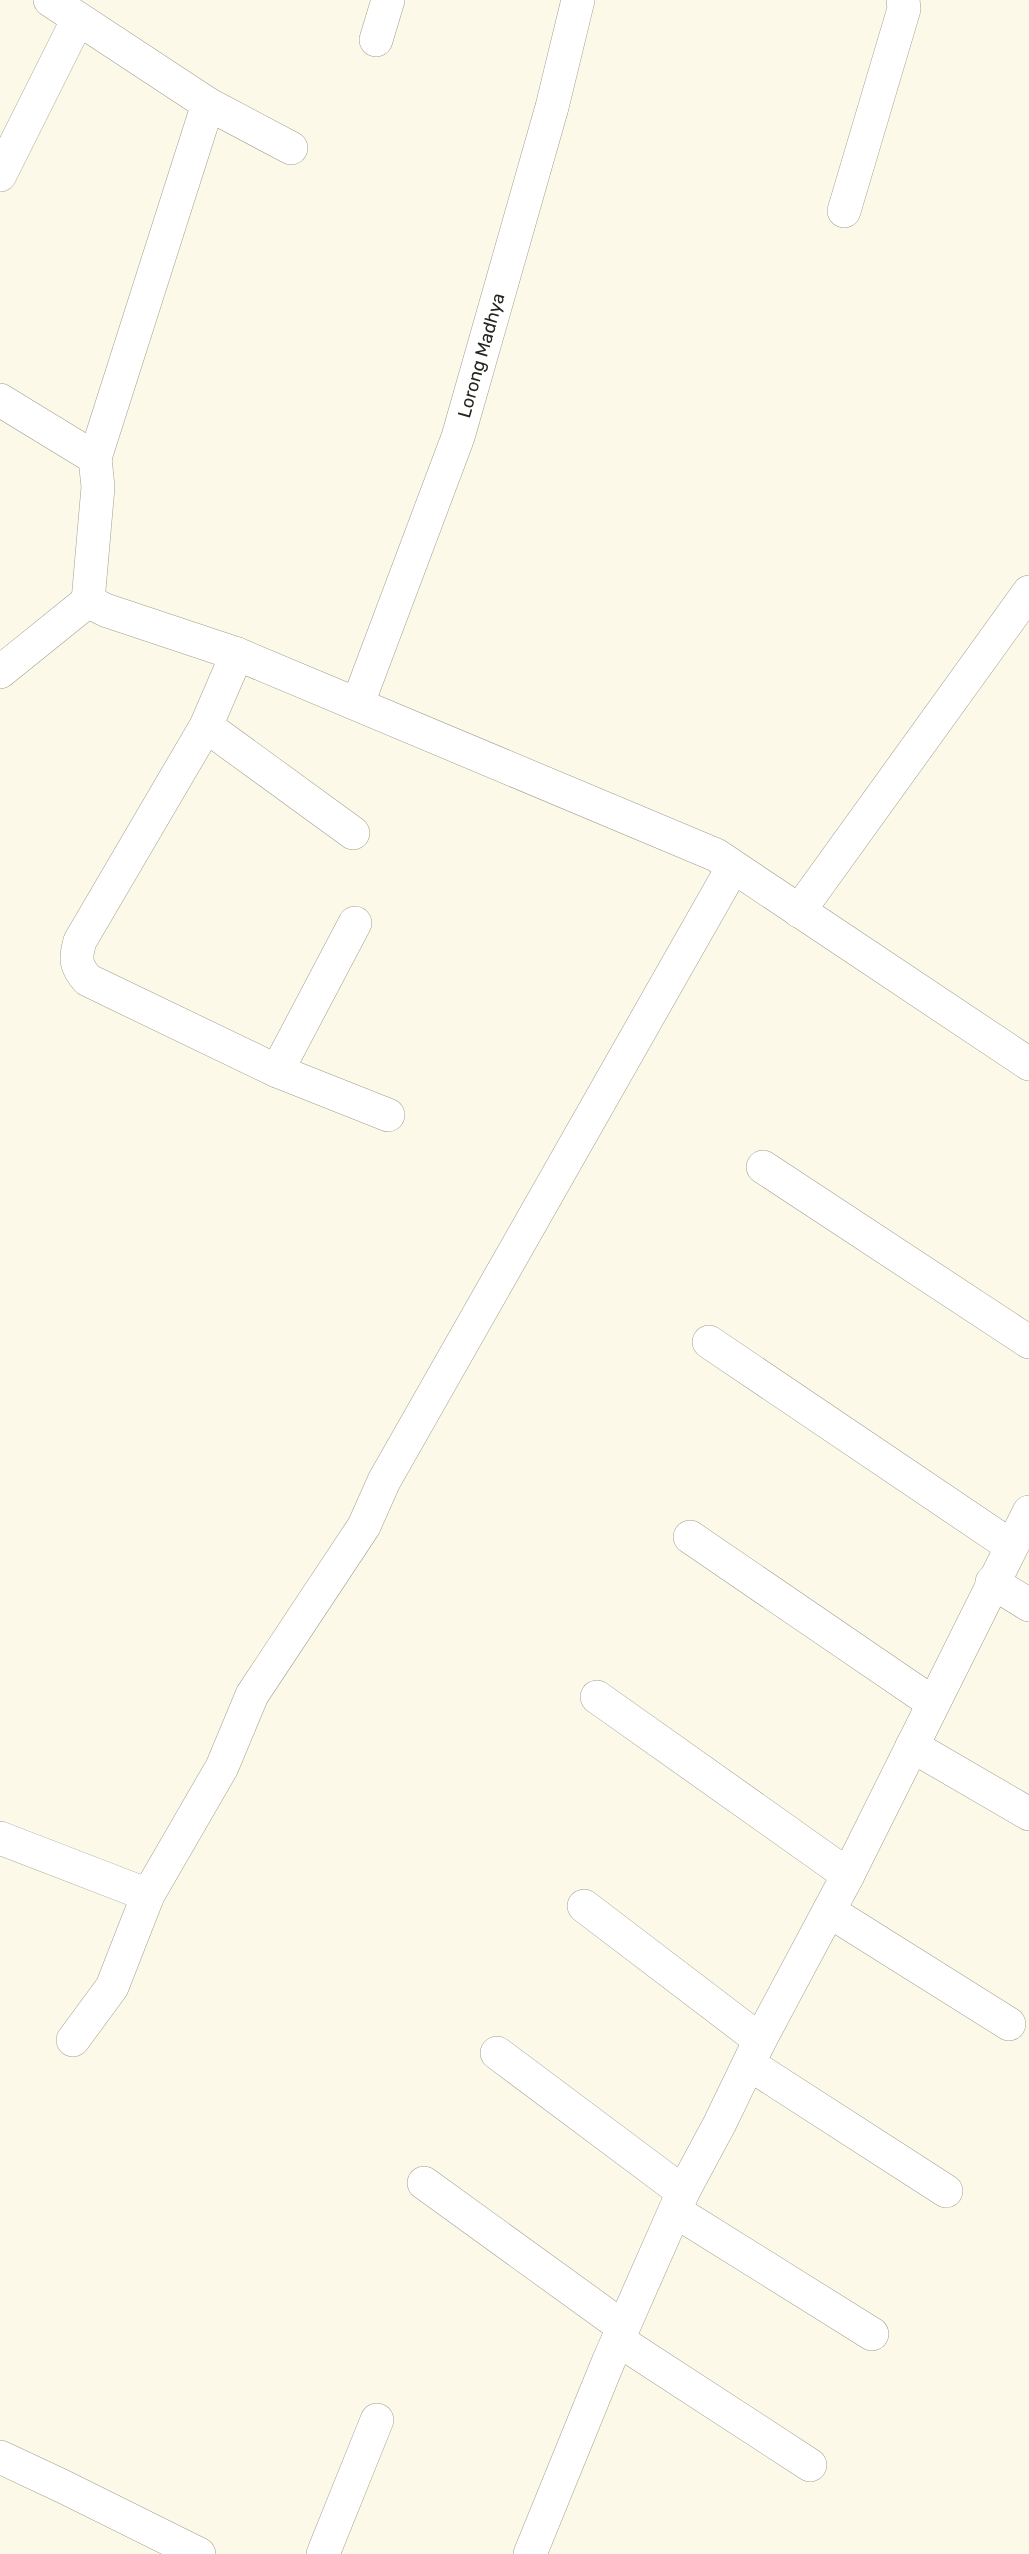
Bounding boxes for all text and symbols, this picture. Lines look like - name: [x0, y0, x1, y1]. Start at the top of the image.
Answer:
- street label: Lorong Madhya: [453, 291, 509, 420]

